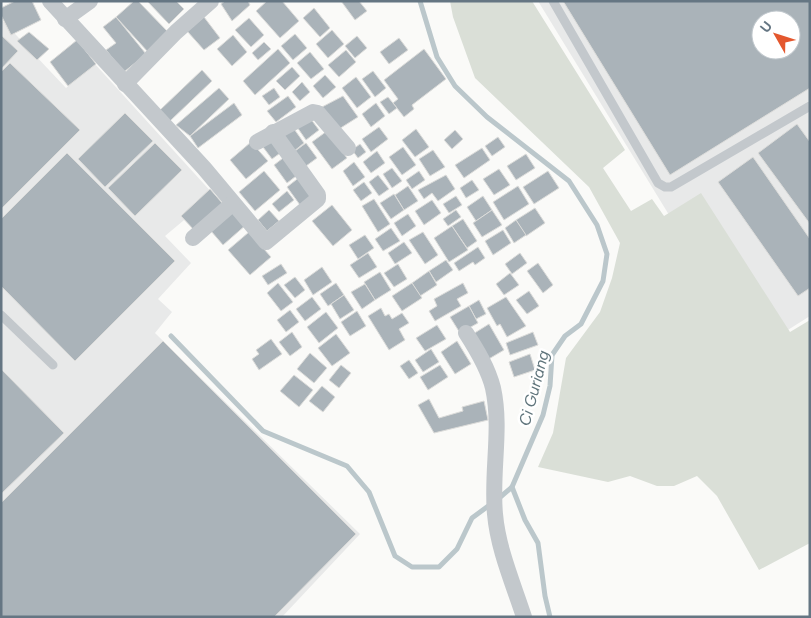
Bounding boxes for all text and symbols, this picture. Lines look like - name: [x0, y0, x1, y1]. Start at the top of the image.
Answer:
- north arrow: [751, 10, 801, 60]
- text: U: [757, 18, 776, 36]
- water label: Ci Guriang: [515, 348, 553, 428]

